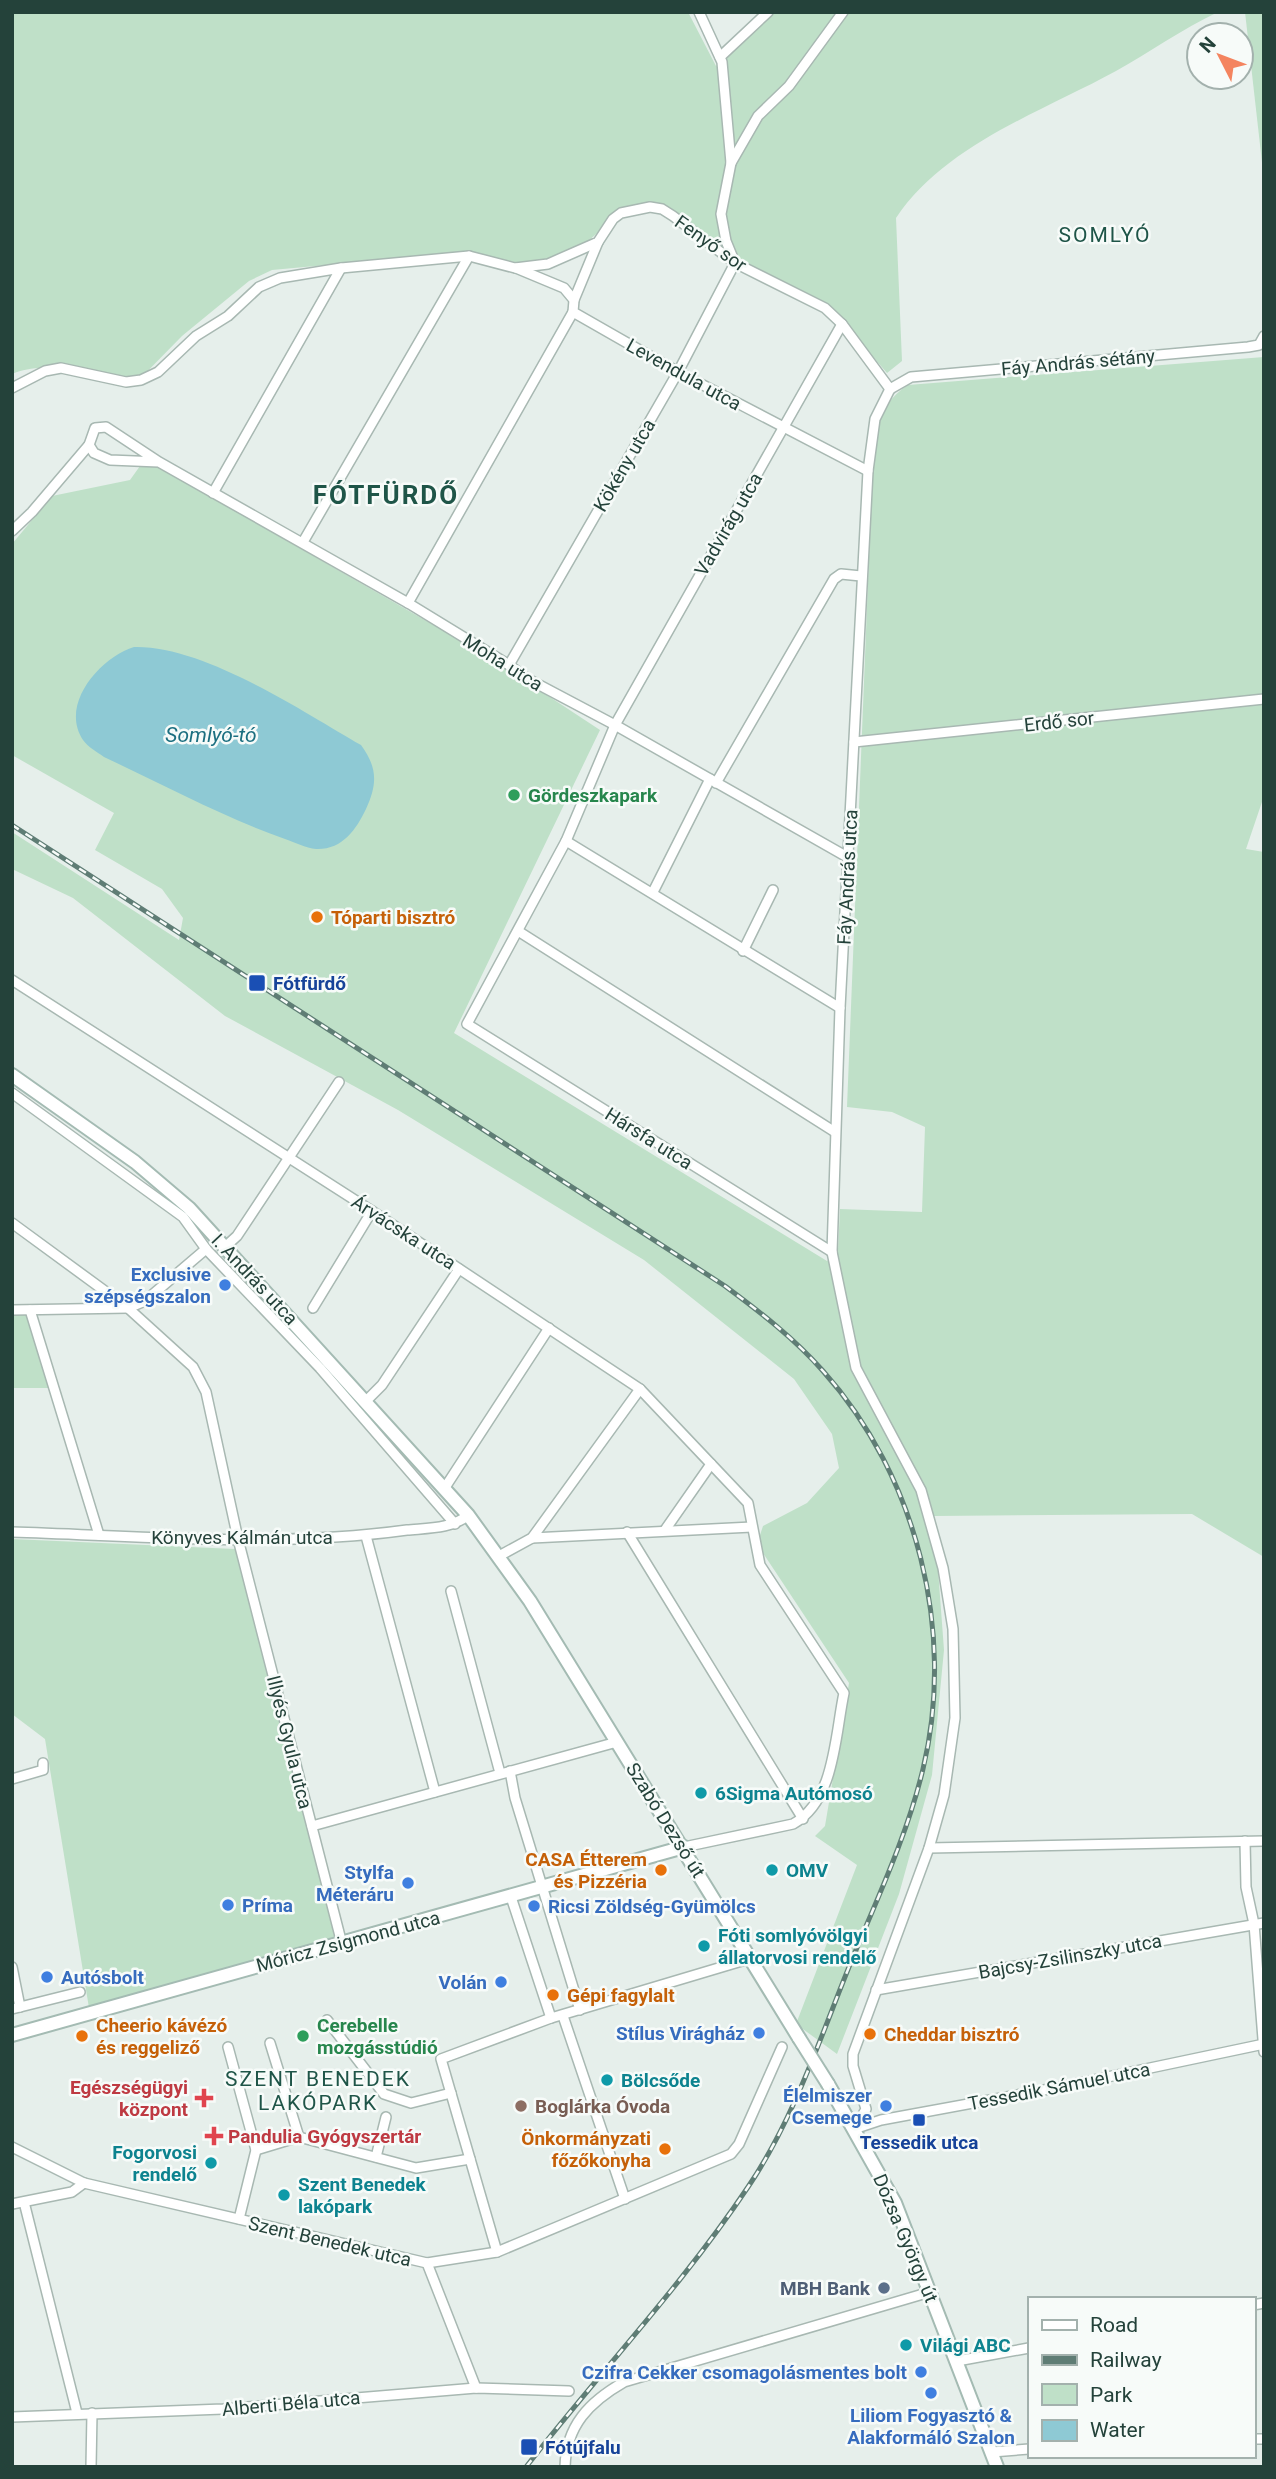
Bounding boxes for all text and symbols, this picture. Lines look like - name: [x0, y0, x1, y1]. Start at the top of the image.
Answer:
- north arrow: [1185, 21, 1255, 91]
- text: N: [1195, 32, 1221, 58]
- street label: Fenyő sor: [670, 210, 751, 277]
- district label: SOMLYÓ: [1059, 223, 1151, 247]
- street label: Levendula utca: [622, 333, 745, 415]
- street label: Fáy András sétány: [1000, 344, 1156, 381]
- street label: Kökény utca: [589, 415, 660, 516]
- street label: Vadvirág utca: [690, 469, 767, 580]
- district label: FÓTFÜRDŐ: [313, 480, 459, 510]
- street label: Moha utca: [459, 629, 547, 696]
- street label: Erdő sor: [1023, 706, 1096, 737]
- water label: Somlyó-tó: [165, 723, 257, 747]
- place label: Gördeszkapark: [528, 784, 658, 807]
- marker: Gördeszkapark: [506, 787, 522, 803]
- street label: Fáy András utca: [832, 809, 863, 945]
- place label: Tóparti bisztró: [331, 906, 456, 929]
- marker: Tóparti bisztró: [309, 909, 325, 925]
- place label: Fótfürdő: [273, 972, 346, 995]
- marker: Fótfürdő: [247, 973, 267, 993]
- street label: Hársfa utca: [601, 1103, 697, 1174]
- street label: Árvácska utca: [347, 1190, 460, 1275]
- street label: I. András utca: [207, 1229, 303, 1330]
- place label: Exclusive szépségszalon: [84, 1263, 211, 1308]
- marker: Exclusive szépségszalon: [217, 1277, 233, 1293]
- street label: Könyves Kálmán utca: [151, 1526, 333, 1549]
- street label: Illyés Gyula utca: [262, 1673, 317, 1811]
- street label: Szabó Dezső út: [621, 1759, 710, 1882]
- place label: 6Sigma Autómosó: [715, 1782, 873, 1805]
- marker: 6Sigma Autómosó: [693, 1785, 709, 1801]
- place label: CASA Étterem és Pizzéria: [525, 1848, 647, 1893]
- place label: OMV: [786, 1859, 829, 1882]
- place label: Stylfa Méteráru: [316, 1861, 394, 1906]
- marker: CASA Étterem és Pizzéria: [653, 1862, 669, 1878]
- marker: OMV: [764, 1862, 780, 1878]
- marker: Stylfa Méteráru: [400, 1875, 416, 1891]
- place label: Príma: [242, 1894, 293, 1917]
- place label: Ricsi Zöldség-Gyümölcs: [548, 1895, 756, 1918]
- marker: Príma: [220, 1897, 236, 1913]
- marker: Ricsi Zöldség-Gyümölcs: [526, 1898, 542, 1914]
- street label: Móricz Zsigmond utca: [254, 1906, 443, 1977]
- place label: Fóti somlyóvölgyi állatorvosi rendelő: [718, 1924, 877, 1969]
- street label: Bajcsy-Zsilinszky utca: [977, 1929, 1164, 1984]
- marker: Fóti somlyóvölgyi állatorvosi rendelő: [696, 1938, 712, 1954]
- place label: Autósbolt: [61, 1966, 144, 1989]
- marker: Autósbolt: [39, 1969, 55, 1985]
- place label: Volán: [438, 1971, 487, 1994]
- marker: Volán: [493, 1974, 509, 1990]
- place label: Gépi fagylalt: [567, 1984, 675, 2007]
- marker: Gépi fagylalt: [545, 1987, 561, 2003]
- place label: Cheerio kávézó és reggeliző: [96, 2014, 227, 2059]
- place label: Cerebelle mozgásstúdió: [317, 2014, 438, 2059]
- place label: Stílus Virágház: [616, 2022, 745, 2045]
- place label: Cheddar bisztró: [884, 2023, 1020, 2046]
- marker: Stílus Virágház: [751, 2025, 767, 2041]
- marker: Cheddar bisztró: [862, 2026, 878, 2042]
- marker: Cheerio kávézó és reggeliző: [74, 2028, 90, 2044]
- marker: Cerebelle mozgásstúdió: [295, 2028, 311, 2044]
- street label: Tessedik Sámuel utca: [966, 2058, 1152, 2115]
- district label: SZENT BENEDEK LAKÓPARK: [225, 2067, 411, 2115]
- place label: Bölcsőde: [621, 2069, 700, 2092]
- marker: Bölcsőde: [599, 2072, 615, 2088]
- place label: Egészségügyi központ: [70, 2076, 189, 2121]
- place label: Élelmiszer Csemege: [783, 2084, 872, 2129]
- marker: Egészségügyi központ: [194, 2088, 214, 2108]
- place label: Boglárka Óvoda: [535, 2095, 670, 2118]
- marker: Boglárka Óvoda: [513, 2098, 529, 2114]
- marker: Élelmiszer Csemege: [878, 2098, 894, 2114]
- marker: Tessedik utca: [911, 2112, 927, 2128]
- place label: Pandulia Gyógyszertár: [228, 2125, 421, 2148]
- place label: Önkormányzati főzőkonyha: [521, 2127, 651, 2172]
- marker: Pandulia Gyógyszertár: [206, 2128, 222, 2144]
- place label: Tessedik utca: [860, 2131, 978, 2154]
- place label: Fogorvosi rendelő: [112, 2141, 197, 2186]
- marker: Önkormányzati főzőkonyha: [657, 2141, 673, 2157]
- marker: Fogorvosi rendelő: [203, 2155, 219, 2171]
- street label: Dózsa György út: [868, 2170, 943, 2306]
- place label: Szent Benedek lakópark: [298, 2173, 427, 2218]
- marker: Szent Benedek lakópark: [276, 2187, 292, 2203]
- street label: Szent Benedek utca: [246, 2212, 414, 2271]
- place label: MBH Bank: [780, 2277, 871, 2300]
- marker: MBH Bank: [876, 2280, 892, 2296]
- legend: [1028, 2297, 1255, 2458]
- text: Road: [1090, 2313, 1138, 2337]
- place label: Világi ABC: [920, 2334, 1011, 2357]
- marker: Világi ABC: [898, 2337, 914, 2353]
- text: Railway: [1090, 2348, 1162, 2372]
- place label: Czifra Cekker csomagolásmentes bolt: [582, 2361, 908, 2384]
- marker: Czifra Cekker csomagolásmentes bolt: [913, 2364, 929, 2380]
- text: Park: [1090, 2383, 1133, 2407]
- marker: Liliom Fogyasztó & Alakformáló Szalon: [923, 2385, 939, 2401]
- street label: Alberti Béla utca: [221, 2386, 361, 2421]
- place label: Liliom Fogyasztó & Alakformáló Szalon: [847, 2404, 1015, 2449]
- text: Water: [1090, 2418, 1145, 2442]
- place label: Fótújfalu: [545, 2436, 621, 2459]
- marker: Fótújfalu: [519, 2437, 539, 2457]

